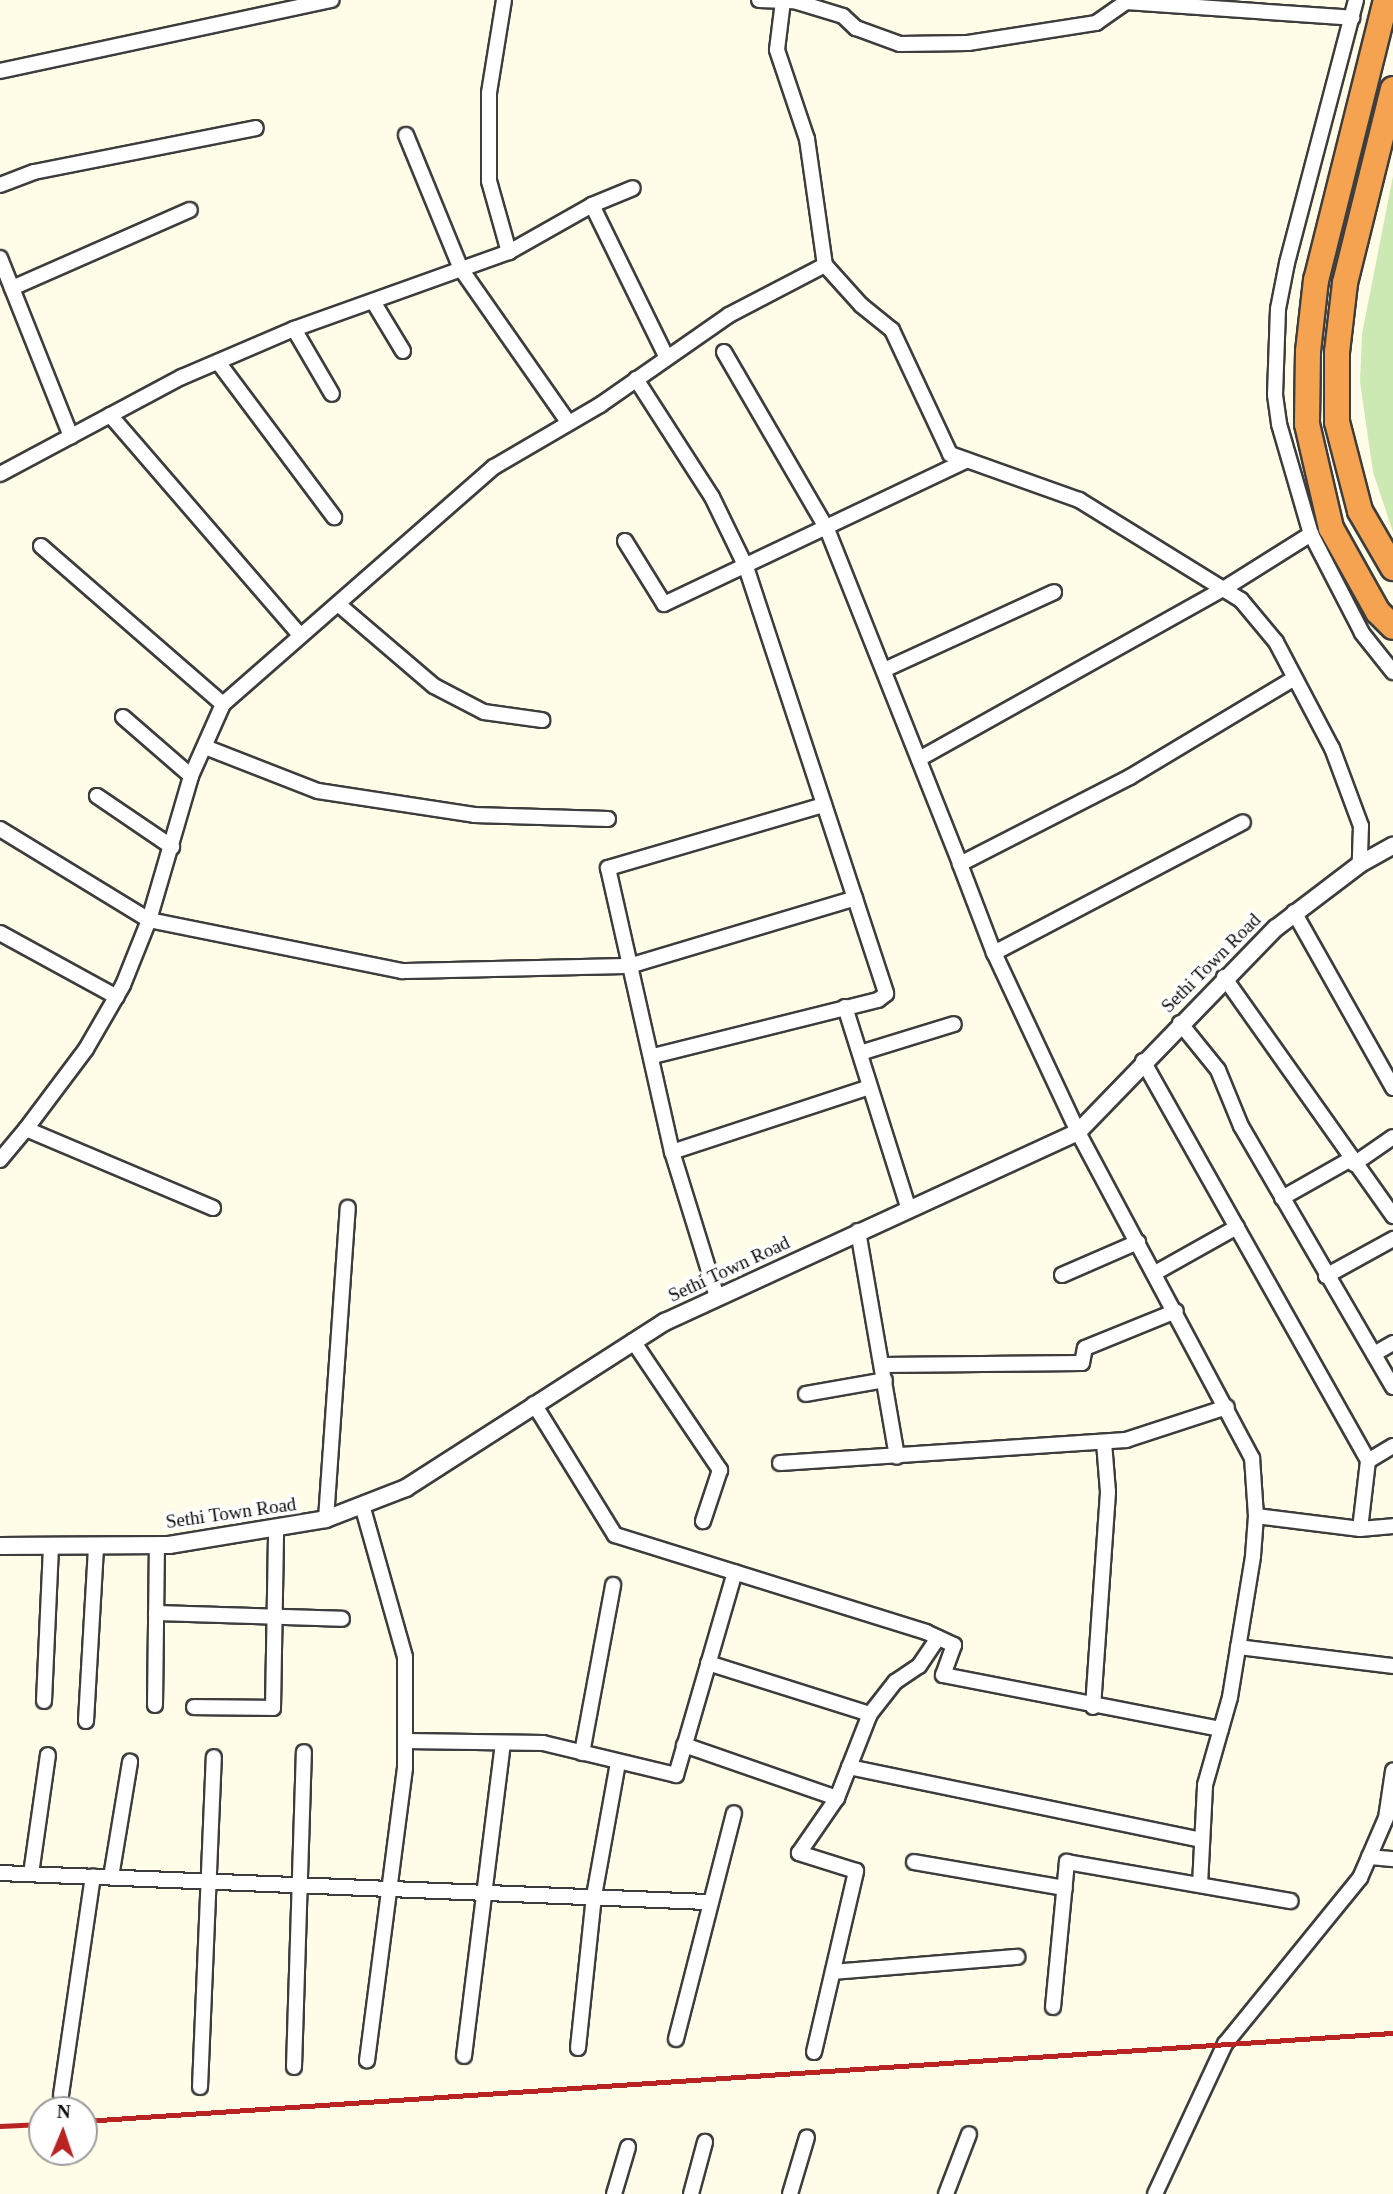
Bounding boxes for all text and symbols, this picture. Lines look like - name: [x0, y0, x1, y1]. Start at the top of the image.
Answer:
- street label: Sethi Town Road: [1156, 908, 1266, 1018]
- street label: Sethi Town Road: [665, 1231, 793, 1307]
- street label: Sethi Town Road: [164, 1493, 298, 1533]
- north arrow: [28, 2096, 98, 2166]
- text: N: [56, 2101, 71, 2122]

